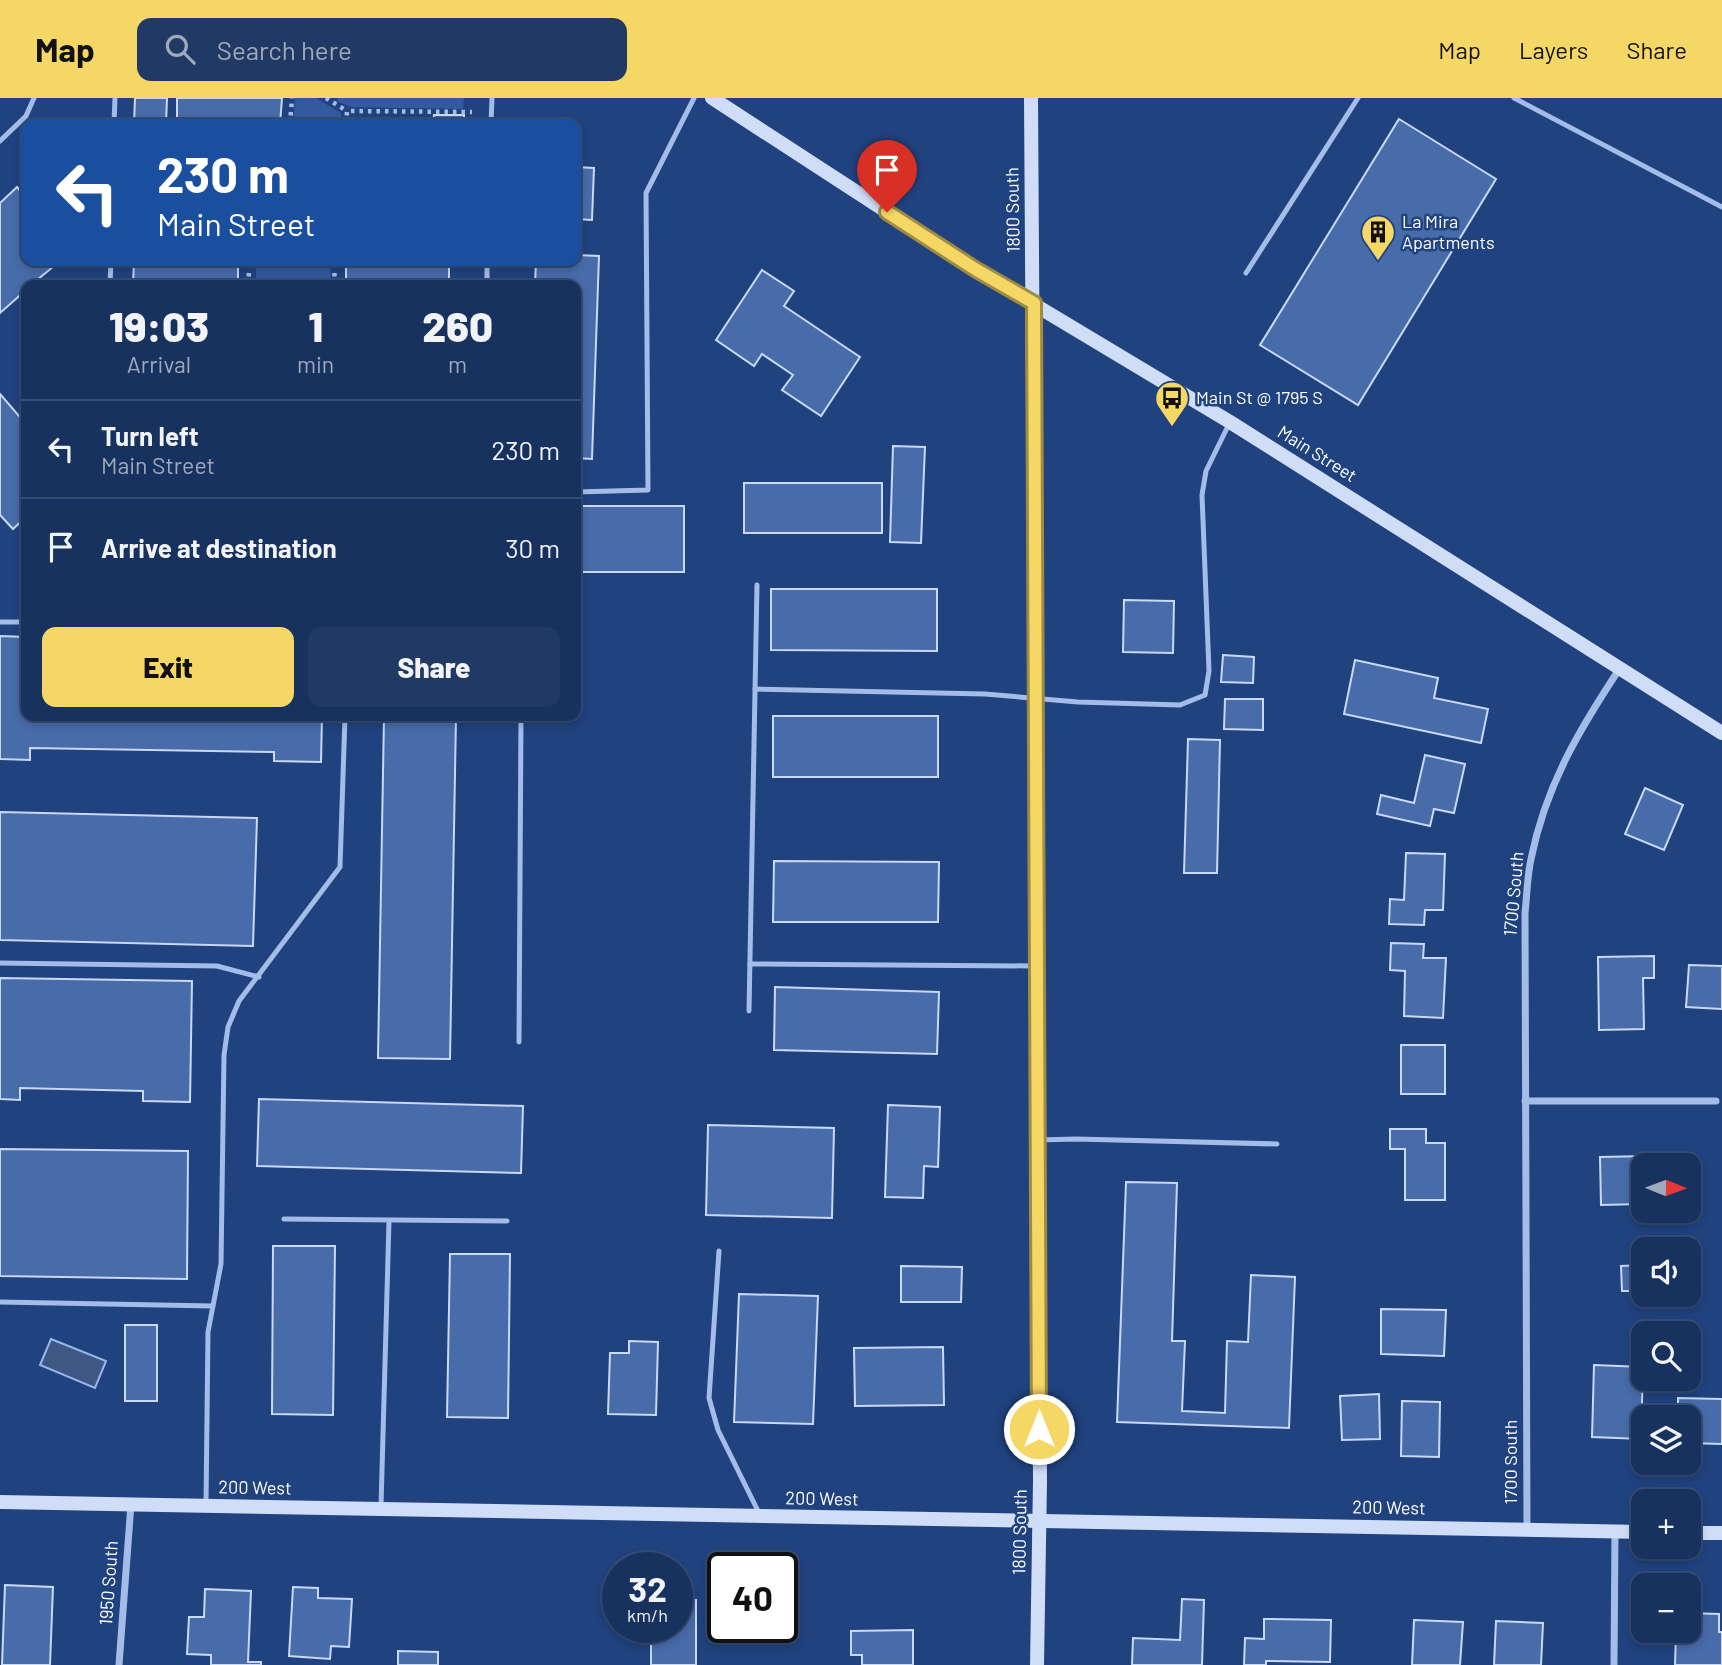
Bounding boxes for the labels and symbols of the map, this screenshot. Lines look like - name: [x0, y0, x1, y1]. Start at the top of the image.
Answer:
- pin: [857, 140, 917, 212]
- street label: 1800 South: [1000, 167, 1024, 253]
- place label: La Mira Apartments: [1402, 210, 1495, 253]
- building icon: La Mira Apartments: [1359, 213, 1397, 262]
- bus stop icon: Main St @ 1795 S: [1153, 379, 1191, 428]
- place label: Main St @ 1795 S: [1196, 386, 1323, 408]
- street label: Main Street: [1274, 420, 1361, 486]
- street label: 1700 South: [1498, 851, 1528, 937]
- north arrow: [1631, 1153, 1701, 1223]
- position arrow: [1002, 1392, 1076, 1466]
- street label: 1700 South: [1499, 1420, 1521, 1504]
- street label: 200 West: [218, 1475, 292, 1499]
- street label: 200 West: [785, 1486, 859, 1510]
- street label: 1800 South: [1007, 1489, 1031, 1575]
- street label: 200 West: [1352, 1495, 1426, 1519]
- street label: 1950 South: [94, 1540, 122, 1626]
- speed limit sign: 40: [707, 1552, 798, 1643]

